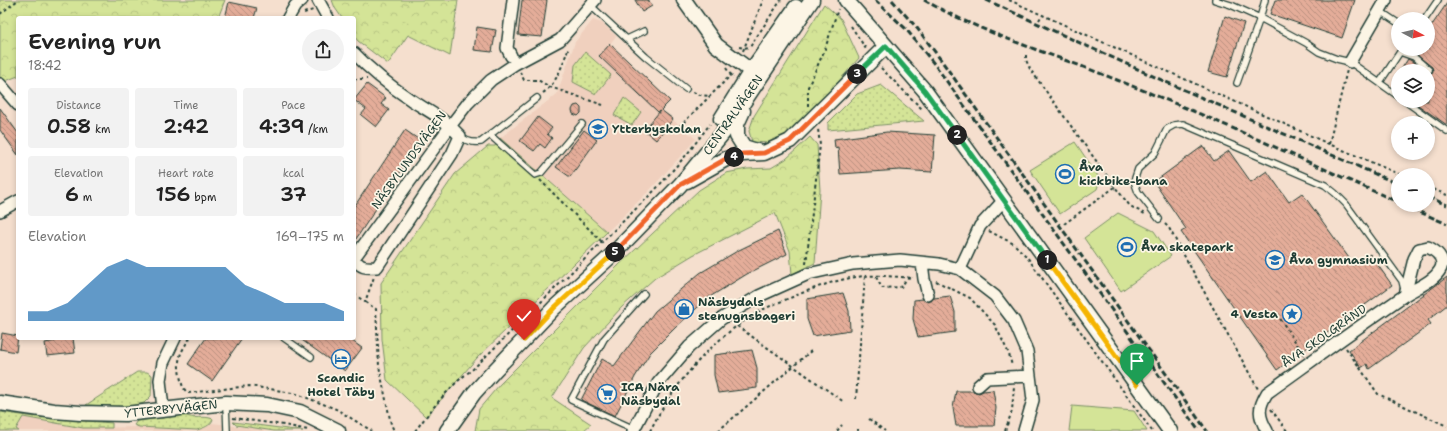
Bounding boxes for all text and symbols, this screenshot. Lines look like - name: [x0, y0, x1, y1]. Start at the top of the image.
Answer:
- north arrow: [1391, 12, 1435, 56]
- map controls: [1391, 12, 1435, 212]
- text: Evening run: [28, 27, 161, 56]
- button: share: [302, 29, 344, 71]
- text: 18:42: [28, 57, 62, 74]
- pin: 3: [847, 64, 867, 84]
- button: layers: [1391, 64, 1435, 108]
- text: 3: [853, 66, 861, 81]
- street label: CENTRALVÄGEN: [699, 72, 767, 158]
- text: Distance: [56, 98, 101, 113]
- text: Time: [173, 98, 199, 113]
- text: Pace: [281, 98, 305, 113]
- street label: NÄSBYLUNDSVÄGEN: [368, 108, 450, 212]
- text: 0.58: [47, 113, 91, 139]
- text: 2:42: [163, 113, 209, 139]
- text: 4:39: [259, 113, 305, 139]
- button: +: [1391, 116, 1435, 160]
- school or university icon: Ytterbyskolan: [587, 118, 609, 140]
- place label: Ytterbyskolan: [612, 121, 701, 137]
- text: km: [91, 122, 110, 137]
- text: /km: [305, 122, 328, 137]
- pin: 2: [947, 125, 967, 145]
- text: 2: [953, 127, 961, 142]
- pin: 4: [724, 147, 744, 167]
- text: 4: [730, 149, 738, 164]
- place label: Åva kickbike-bana: [1079, 159, 1168, 189]
- sports icon: Åva kickbike-bana: [1054, 163, 1076, 185]
- text: Elevation: [54, 166, 103, 181]
- text: Heart rate: [158, 166, 214, 181]
- text: kcal: [283, 166, 304, 181]
- button: −: [1391, 168, 1435, 212]
- text: 6: [65, 181, 79, 207]
- text: 156: [156, 181, 191, 207]
- text: 37: [280, 181, 307, 207]
- text: m: [79, 190, 92, 205]
- text: bpm: [191, 190, 216, 205]
- text: Elevation: [28, 228, 86, 245]
- text: 169–175 m: [276, 228, 344, 245]
- sports icon: Åva skatepark: [1116, 236, 1138, 258]
- place label: Åva skatepark: [1141, 239, 1234, 255]
- pin: 5: [605, 242, 625, 262]
- text: 5: [612, 244, 618, 259]
- school or university icon: Åva gymnasium: [1264, 249, 1286, 271]
- pin: 1: [1037, 250, 1057, 270]
- text: 1: [1044, 252, 1050, 267]
- place label: Åva gymnasium: [1289, 252, 1388, 268]
- place label: Näsbydals stenugnsbageri: [698, 294, 795, 324]
- shop icon: Näsbydals stenugnsbageri: [673, 298, 695, 320]
- pin: [507, 299, 541, 340]
- street label: ÅVA SKOLGRÄND: [1278, 301, 1370, 371]
- place icon: 4 Vesta: [1281, 303, 1303, 325]
- icon: check: [513, 305, 535, 327]
- place label: 4 Vesta: [1230, 306, 1279, 322]
- pin: [1120, 344, 1154, 385]
- hotel icon: Scandic Hotel Täby: [330, 348, 352, 370]
- icon: arrive: [1126, 350, 1148, 372]
- place label: Scandic Hotel Täby: [307, 370, 375, 400]
- place label: ICA Nära Näsbydal: [621, 379, 680, 409]
- supermarket icon: ICA Nära Näsbydal: [596, 383, 618, 405]
- street label: YTTERBYVÄGEN: [124, 396, 218, 422]

